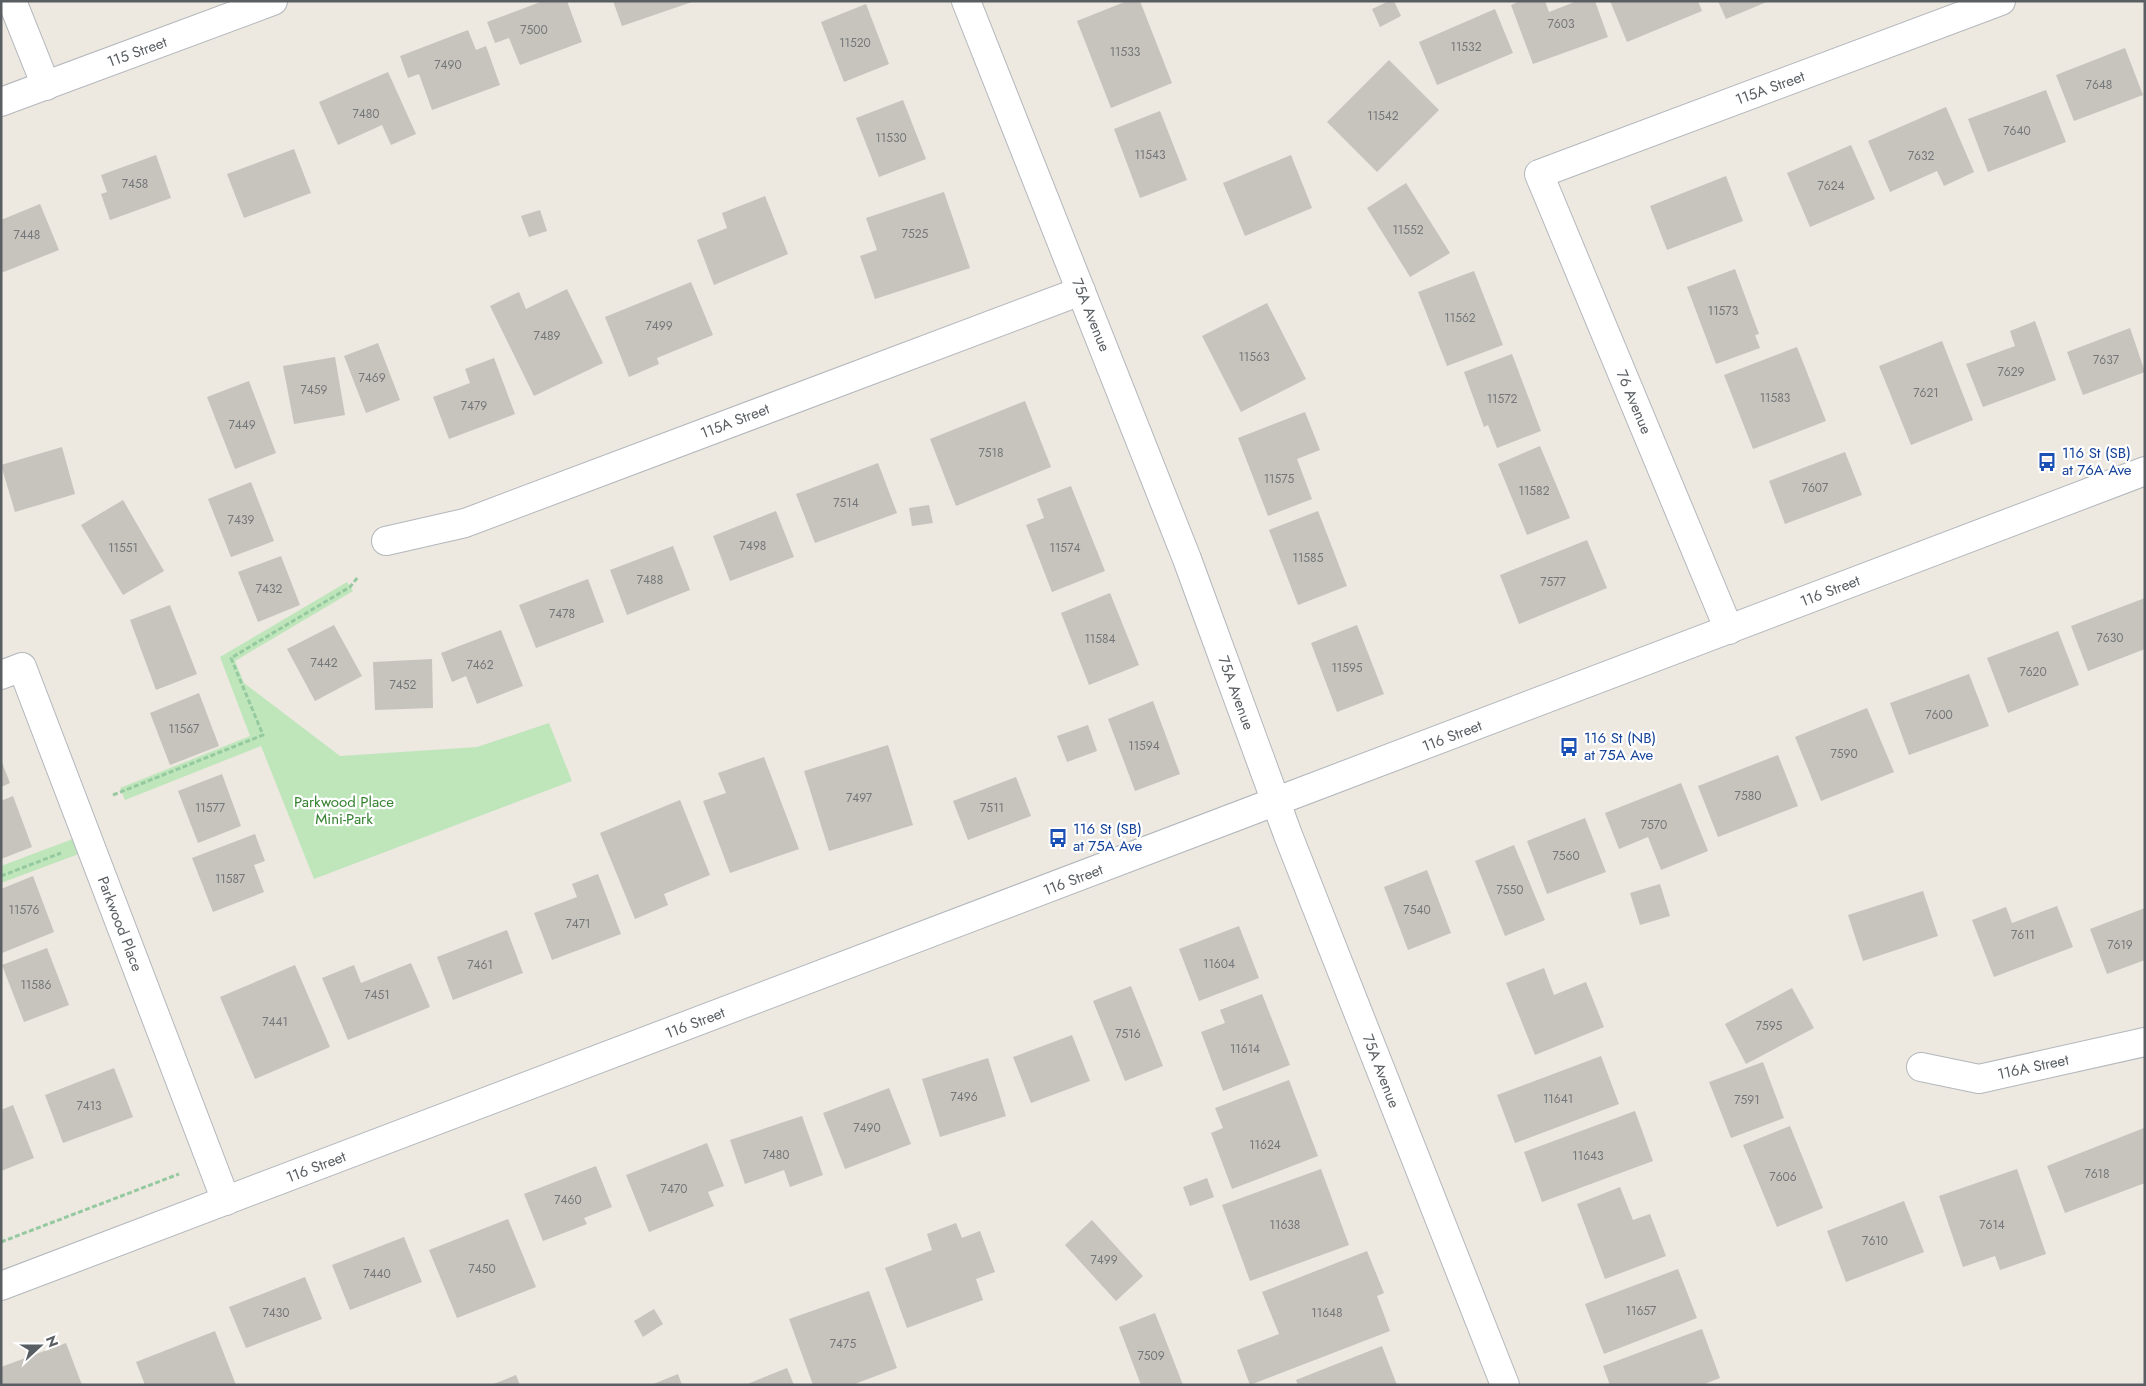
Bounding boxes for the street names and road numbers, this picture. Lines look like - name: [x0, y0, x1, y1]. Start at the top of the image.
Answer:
- street label: 115 Street: [104, 31, 170, 73]
- street label: 115A Street: [1732, 65, 1808, 111]
- street label: 75A Avenue: [1066, 275, 1116, 355]
- street label: 76 Avenue: [1611, 367, 1657, 438]
- street label: 115A Street: [697, 398, 773, 444]
- street label: 116 Street: [1797, 569, 1863, 612]
- street label: 75A Avenue: [1212, 653, 1260, 733]
- street label: 116 Street: [1419, 714, 1485, 757]
- street label: 116 Street: [1040, 858, 1106, 901]
- street label: Parkwood Place: [92, 873, 148, 975]
- street label: 116 Street: [662, 1001, 728, 1044]
- street label: 75A Avenue: [1357, 1031, 1405, 1111]
- street label: 116A Street: [1995, 1049, 2071, 1085]
- street label: 116 Street: [283, 1145, 349, 1188]

